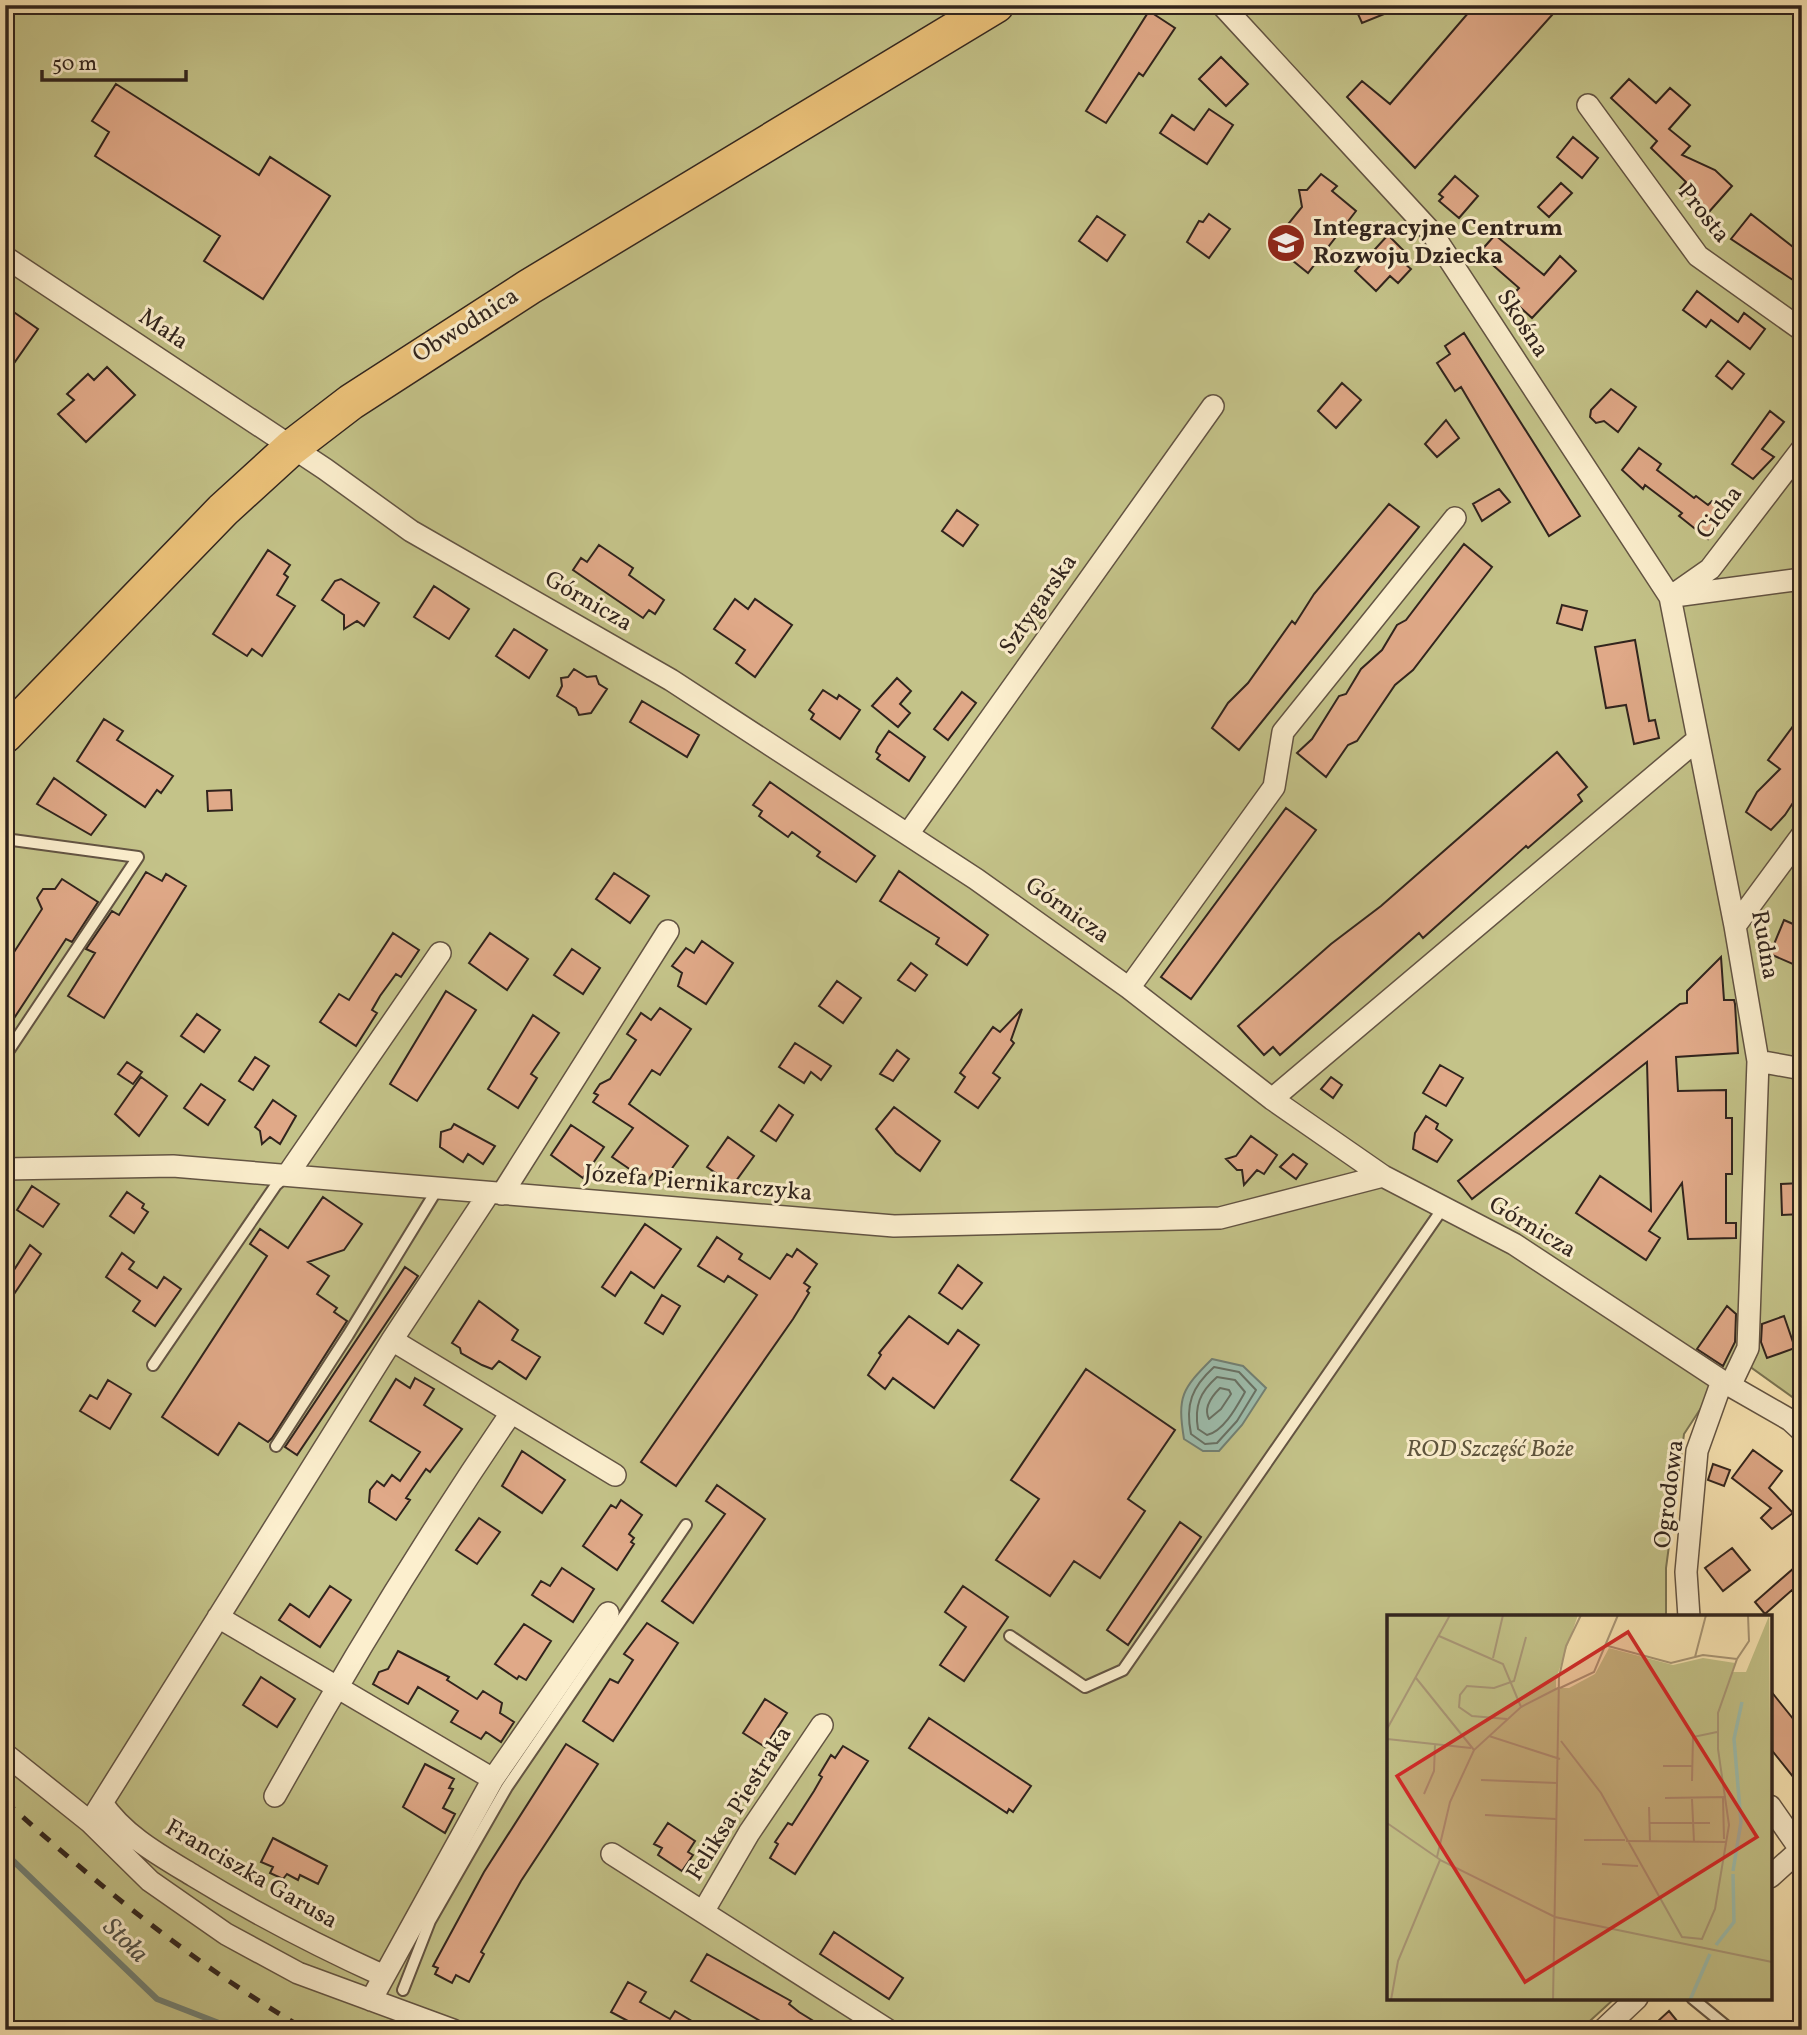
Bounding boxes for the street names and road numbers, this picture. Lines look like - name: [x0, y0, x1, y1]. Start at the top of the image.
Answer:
- street label: Prosta: [1669, 177, 1737, 251]
- street label: Obwodnica: [406, 280, 526, 372]
- street label: Skośna: [1487, 283, 1557, 365]
- street label: Mała: [131, 301, 195, 359]
- street label: Cicha: [1689, 479, 1751, 547]
- street label: Sztygarska: [992, 548, 1086, 662]
- street label: Górnicza: [538, 563, 638, 641]
- street label: Górnicza: [1018, 869, 1116, 953]
- street label: Rudna: [1741, 908, 1787, 982]
- street label: Józefa Piernikarczyka: [582, 1157, 814, 1211]
- street label: Górnicza: [1482, 1189, 1582, 1267]
- street label: Ogrodowa: [1646, 1438, 1694, 1550]
- street label: Feliksa Piestraka: [679, 1720, 801, 1888]
- street label: Franciszka Garusa: [158, 1812, 344, 1938]

